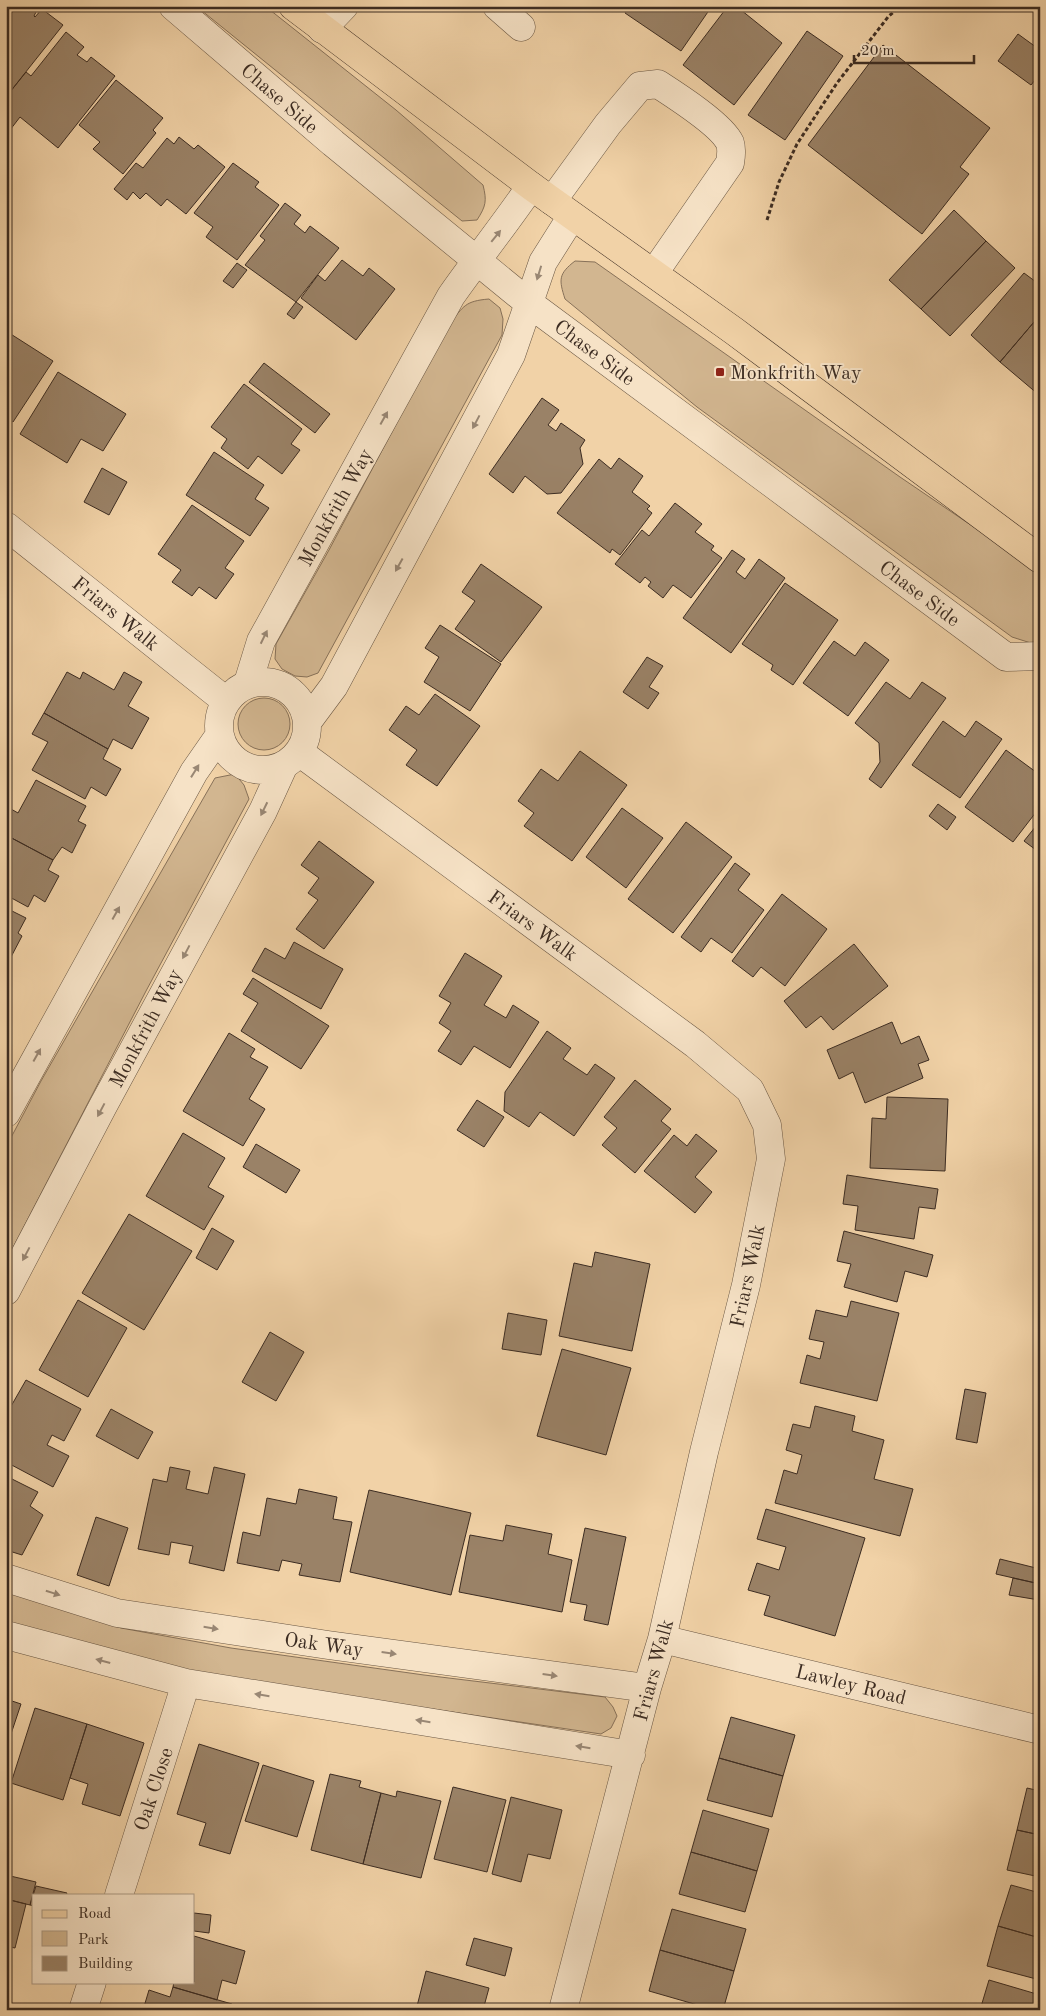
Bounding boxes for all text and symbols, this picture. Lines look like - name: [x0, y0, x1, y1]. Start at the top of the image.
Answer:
- scale bar: [854, 32, 974, 64]
- text: 20 m: [861, 44, 895, 59]
- street label: Chase Side: [236, 61, 321, 138]
- one-way arrow: [491, 229, 502, 242]
- one-way arrow: [535, 266, 543, 281]
- street label: Chase Side: [550, 317, 638, 390]
- place label: Monkfrith Way: [730, 364, 862, 384]
- marker: Monkfrith Way: [714, 366, 726, 378]
- one-way arrow: [379, 411, 388, 425]
- one-way arrow: [472, 415, 480, 429]
- street label: Monkfrith Way: [296, 445, 378, 570]
- one-way arrow: [395, 558, 403, 573]
- street label: Chase Side: [875, 558, 963, 631]
- street label: Friars Walk: [68, 574, 162, 655]
- one-way arrow: [260, 630, 268, 645]
- one-way arrow: [191, 764, 200, 778]
- one-way arrow: [260, 802, 268, 816]
- street label: Friars Walk: [484, 888, 580, 966]
- one-way arrow: [112, 905, 120, 920]
- one-way arrow: [182, 944, 190, 959]
- street label: Monkfrith Way: [107, 966, 187, 1092]
- one-way arrow: [33, 1048, 42, 1062]
- one-way arrow: [97, 1103, 105, 1117]
- street label: Friars Walk: [728, 1223, 770, 1330]
- one-way arrow: [22, 1247, 30, 1261]
- one-way arrow: [45, 1590, 60, 1597]
- street label: Friars Walk: [632, 1617, 678, 1724]
- one-way arrow: [203, 1624, 219, 1632]
- street label: Oak Way: [283, 1631, 365, 1661]
- one-way arrow: [382, 1650, 398, 1658]
- one-way arrow: [96, 1657, 111, 1665]
- street label: Lawley Road: [793, 1662, 908, 1709]
- one-way arrow: [543, 1671, 559, 1679]
- one-way arrow: [254, 1691, 270, 1699]
- one-way arrow: [414, 1716, 430, 1724]
- one-way arrow: [575, 1743, 591, 1751]
- street label: Oak Close: [132, 1745, 178, 1834]
- legend: [32, 1894, 195, 1984]
- text: Road: [78, 1907, 112, 1922]
- text: Park: [78, 1933, 109, 1948]
- text: Building: [78, 1957, 133, 1972]

